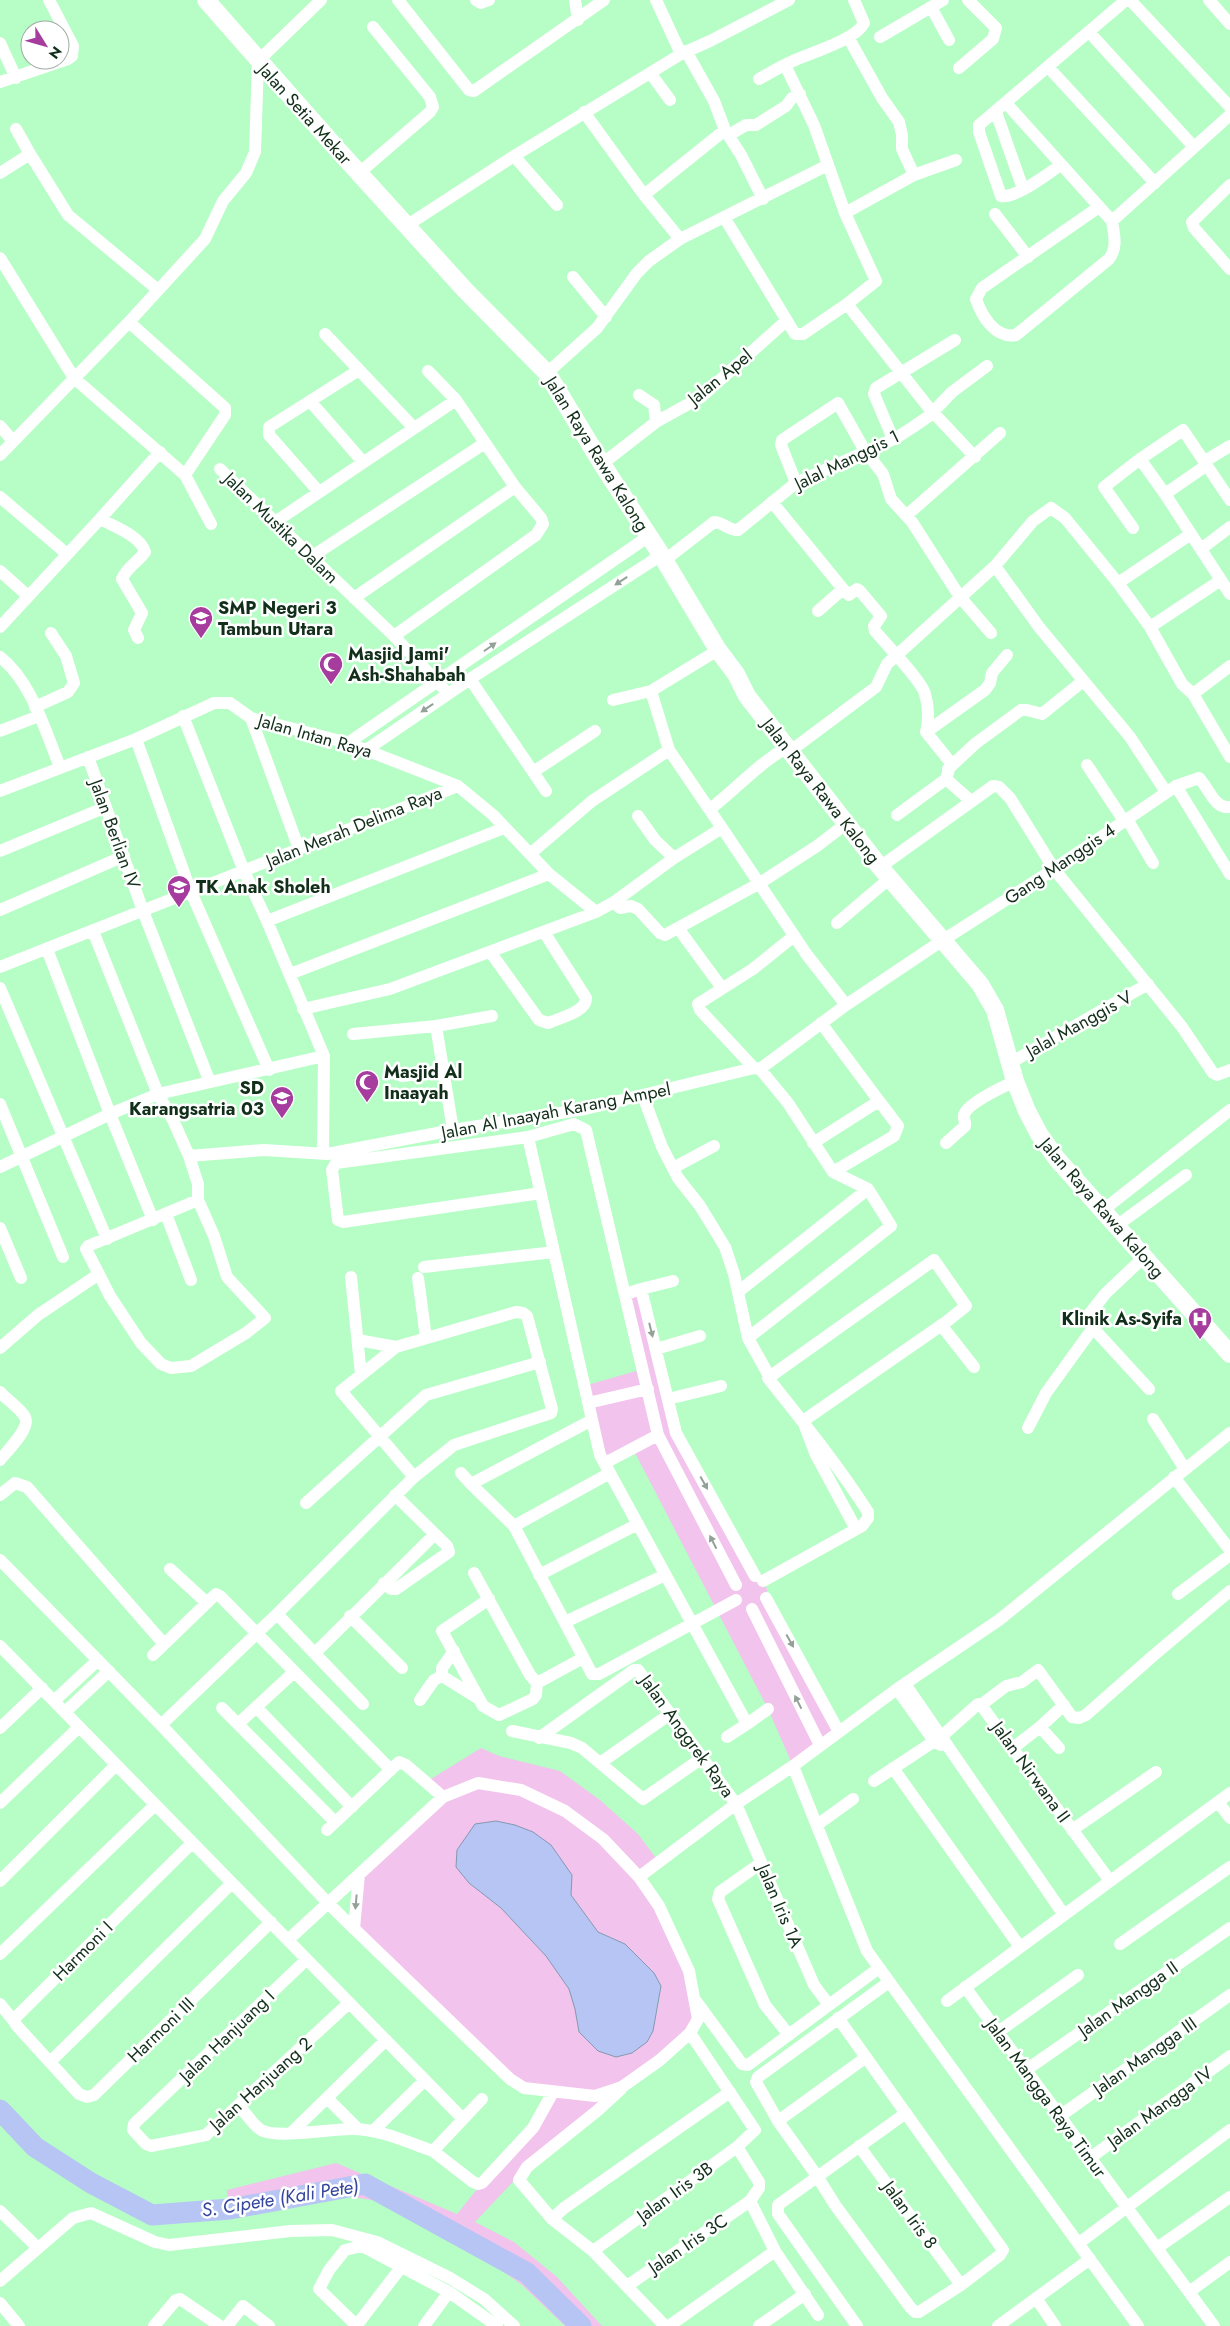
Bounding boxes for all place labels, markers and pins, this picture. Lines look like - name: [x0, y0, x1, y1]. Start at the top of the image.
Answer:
- place label: SMP Negeri 3 Tambun Utara: [218, 595, 337, 642]
- school or university icon: SMP Negeri 3 Tambun Utara: [188, 605, 214, 639]
- place label: Masjid Jami' Ash-Shahabah: [347, 641, 466, 688]
- mosque icon: Masjid Jami' Ash-Shahabah: [318, 651, 344, 685]
- school or university icon: TK Anak Sholeh: [166, 874, 192, 908]
- place label: TK Anak Sholeh: [196, 874, 331, 900]
- place label: Masjid Al Inaayah: [384, 1059, 462, 1106]
- mosque icon: Masjid Al Inaayah: [354, 1069, 380, 1103]
- place label: SD Karangsatria 03: [129, 1075, 264, 1122]
- school or university icon: SD Karangsatria 03: [269, 1085, 295, 1119]
- place label: Klinik As-Syifa: [1062, 1306, 1182, 1332]
- hospital icon: Klinik As-Syifa: [1187, 1306, 1213, 1340]

